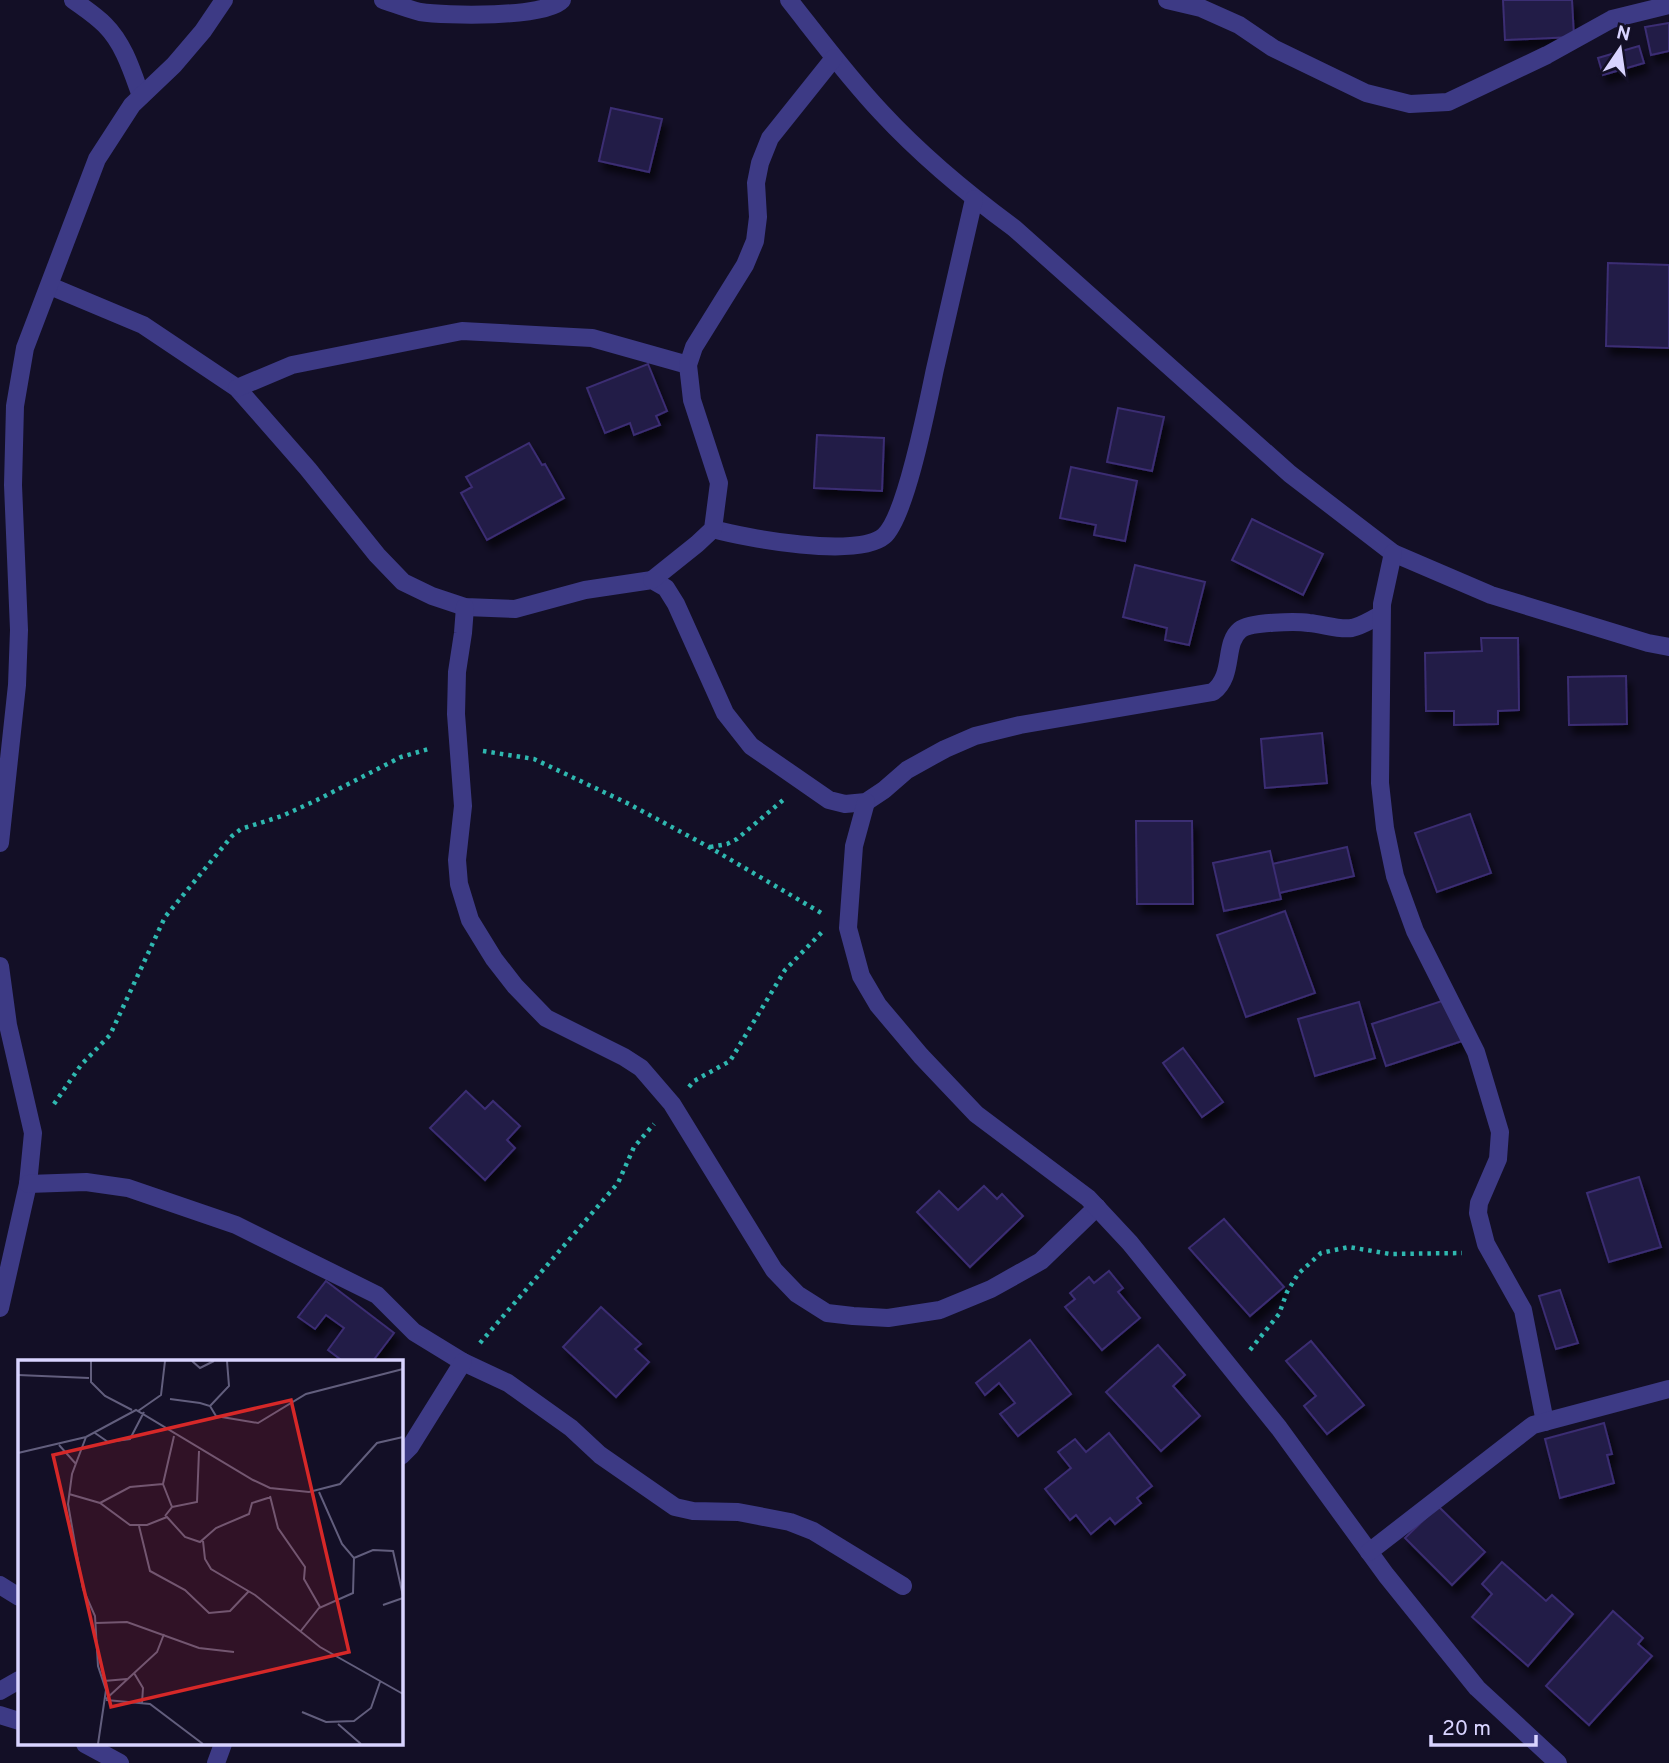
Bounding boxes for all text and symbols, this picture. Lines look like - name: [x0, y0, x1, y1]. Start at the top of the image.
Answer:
- north arrow: [1585, 14, 1655, 84]
- text: N: [1614, 21, 1633, 48]
- inset map: [18, 1360, 402, 1746]
- scale bar: [1431, 1704, 1536, 1748]
- text: 20 m: [1442, 1716, 1491, 1743]

